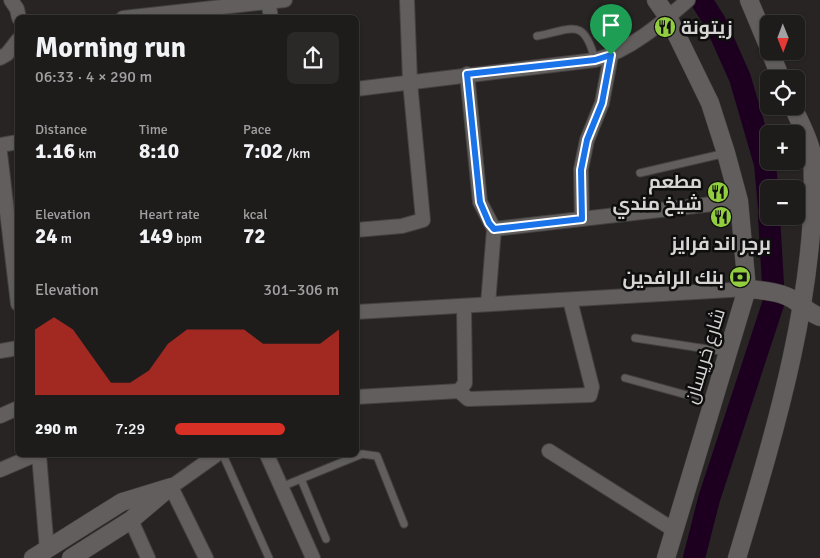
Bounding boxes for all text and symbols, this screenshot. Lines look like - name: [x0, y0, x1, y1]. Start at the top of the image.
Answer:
- pin: [590, 4, 632, 55]
- icon: arrive: [597, 11, 625, 39]
- restaurant icon: زيتونة: [653, 15, 677, 39]
- north arrow: [760, 15, 805, 60]
- map controls: [760, 15, 805, 225]
- place label: زيتونة: [681, 16, 733, 40]
- text: Morning run: [35, 31, 186, 65]
- button: share: [287, 32, 339, 84]
- text: 06:33 · 4 × 290 m: [35, 67, 152, 87]
- button: locate: [760, 70, 805, 115]
- text: Distance: [35, 121, 87, 138]
- text: Time: [139, 121, 168, 138]
- text: Pace: [243, 121, 271, 138]
- button: +: [760, 125, 805, 170]
- text: 1.16: [35, 138, 75, 164]
- text: 8:10: [139, 138, 179, 164]
- text: 7:02: [243, 138, 283, 164]
- text: km: [75, 145, 96, 162]
- text: /km: [283, 145, 310, 162]
- place label: مطعم شيخ مندي: [613, 170, 702, 219]
- restaurant icon: مطعم شيخ مندي: [706, 180, 730, 204]
- button: −: [760, 180, 805, 225]
- restaurant icon: برجر اند فرايز: [709, 205, 733, 229]
- text: Elevation: [35, 206, 91, 223]
- text: Heart rate: [139, 206, 200, 223]
- text: kcal: [243, 206, 268, 223]
- text: 24: [35, 223, 58, 249]
- text: 149: [139, 223, 173, 249]
- text: 72: [243, 223, 266, 249]
- text: m: [58, 230, 72, 247]
- text: bpm: [173, 230, 202, 247]
- place label: برجر اند فرايز: [670, 232, 771, 256]
- bank icon: بنك الرافدين: [728, 265, 752, 289]
- place label: بنك الرافدين: [622, 266, 724, 290]
- text: Elevation: [35, 280, 99, 300]
- text: 301–306 m: [263, 280, 339, 300]
- street label: شارع خريسان: [679, 306, 732, 407]
- text: 290 m: [35, 419, 77, 439]
- text: 7:29: [115, 419, 145, 439]

